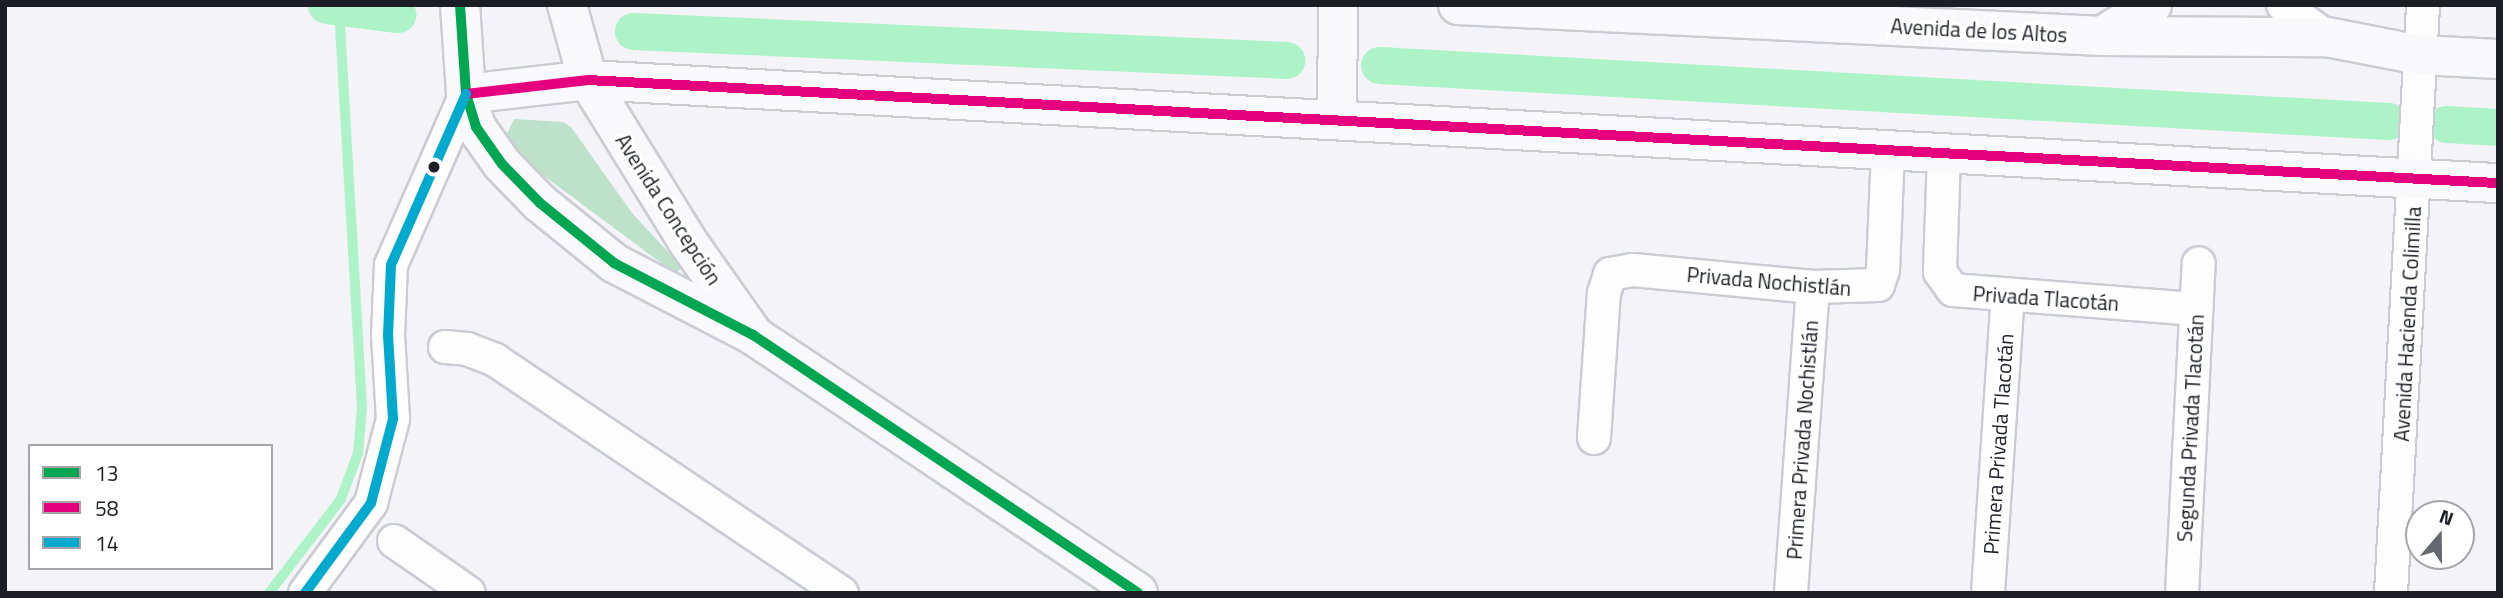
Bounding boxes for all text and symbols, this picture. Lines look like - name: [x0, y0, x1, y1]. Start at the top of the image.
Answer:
- street label: Avenida de los Altos: [1890, 13, 2068, 47]
- street label: Avenida Concepción: [611, 129, 727, 289]
- unlabelled marker: [427, 160, 441, 174]
- street label: Avenida Hacienda Colimilla: [2388, 206, 2426, 442]
- street label: Privada Nochistlán: [1686, 261, 1852, 301]
- street label: Privada Tlacotán: [1972, 280, 2120, 316]
- street label: Segunda Privada Tlacotán: [2171, 313, 2209, 543]
- street label: Primera Privada Nochistlán: [1781, 319, 1823, 561]
- street label: Primera Privada Tlacotán: [1978, 333, 2018, 555]
- legend: [28, 444, 273, 570]
- text: 13: [95, 457, 119, 489]
- text: 58: [95, 492, 119, 524]
- north arrow: [2405, 500, 2475, 570]
- text: N: [2436, 501, 2458, 533]
- text: 14: [95, 527, 119, 559]

